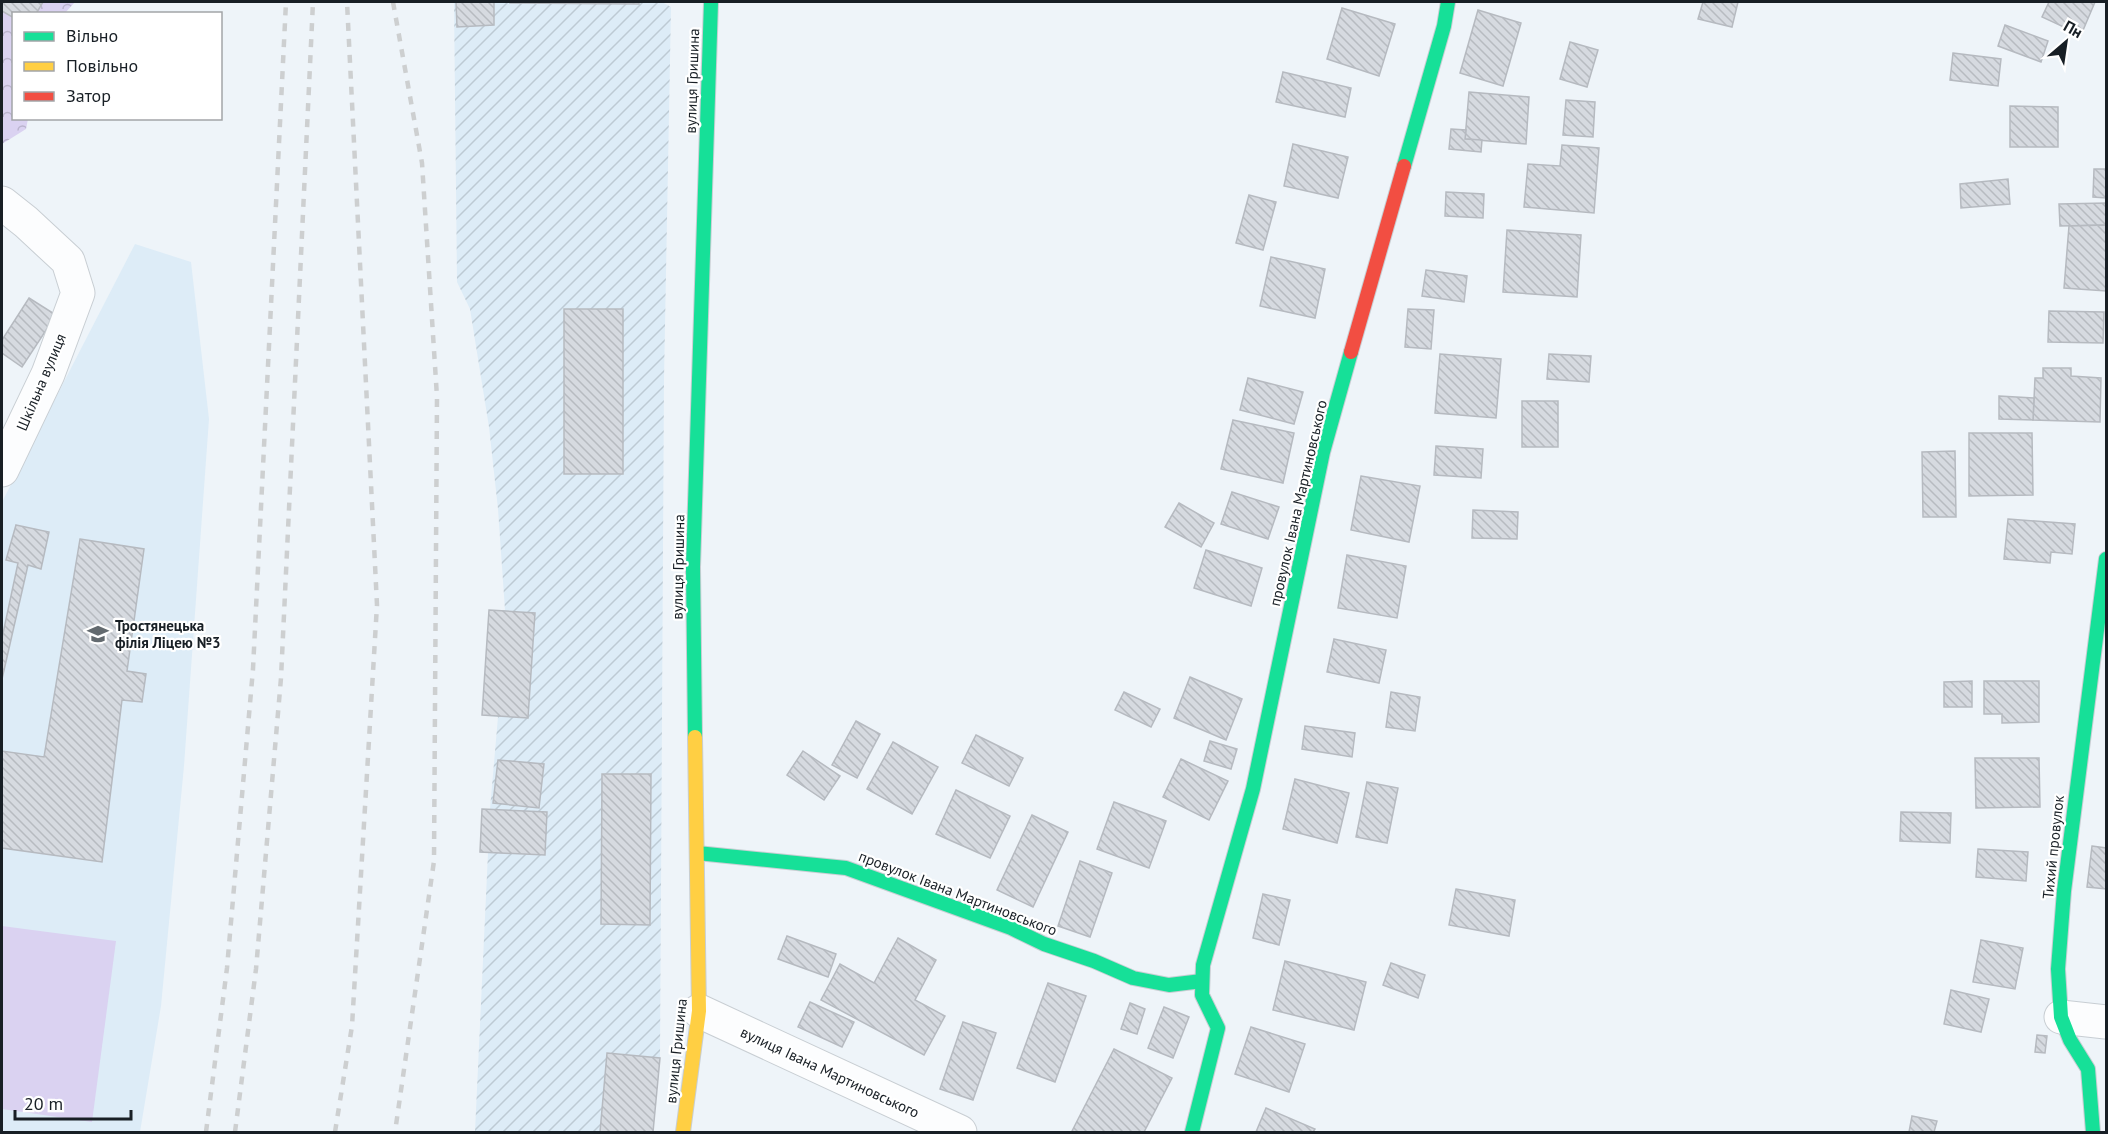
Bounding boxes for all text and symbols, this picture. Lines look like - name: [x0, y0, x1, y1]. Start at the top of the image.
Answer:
- legend: [12, 12, 222, 120]
- north arrow: [2036, 12, 2096, 72]
- text: Пн: [2060, 16, 2086, 42]
- text: Вільно: [66, 24, 118, 47]
- street label: вулиця Гришина: [681, 28, 703, 134]
- text: Повільно: [66, 54, 138, 77]
- text: Затор: [66, 84, 111, 107]
- street label: Шкільна вулиця: [12, 331, 70, 433]
- street label: провулок Івана Мартиновського: [1265, 398, 1331, 608]
- street label: вулиця Гришина: [668, 514, 688, 620]
- place label: Тростянецька філія Ліцею №3: [115, 616, 221, 652]
- school or university icon: Тростянецька філія Ліцею №3: [86, 622, 110, 646]
- street label: Тихий провулок: [2038, 793, 2068, 900]
- street label: провулок Івана Мартиновського: [856, 846, 1060, 940]
- street label: вулиця Гришина: [661, 998, 691, 1104]
- street label: вулиця Івана Мартиновського: [737, 1022, 923, 1122]
- scale bar: [15, 1083, 130, 1121]
- text: 20 m: [24, 1092, 63, 1115]

